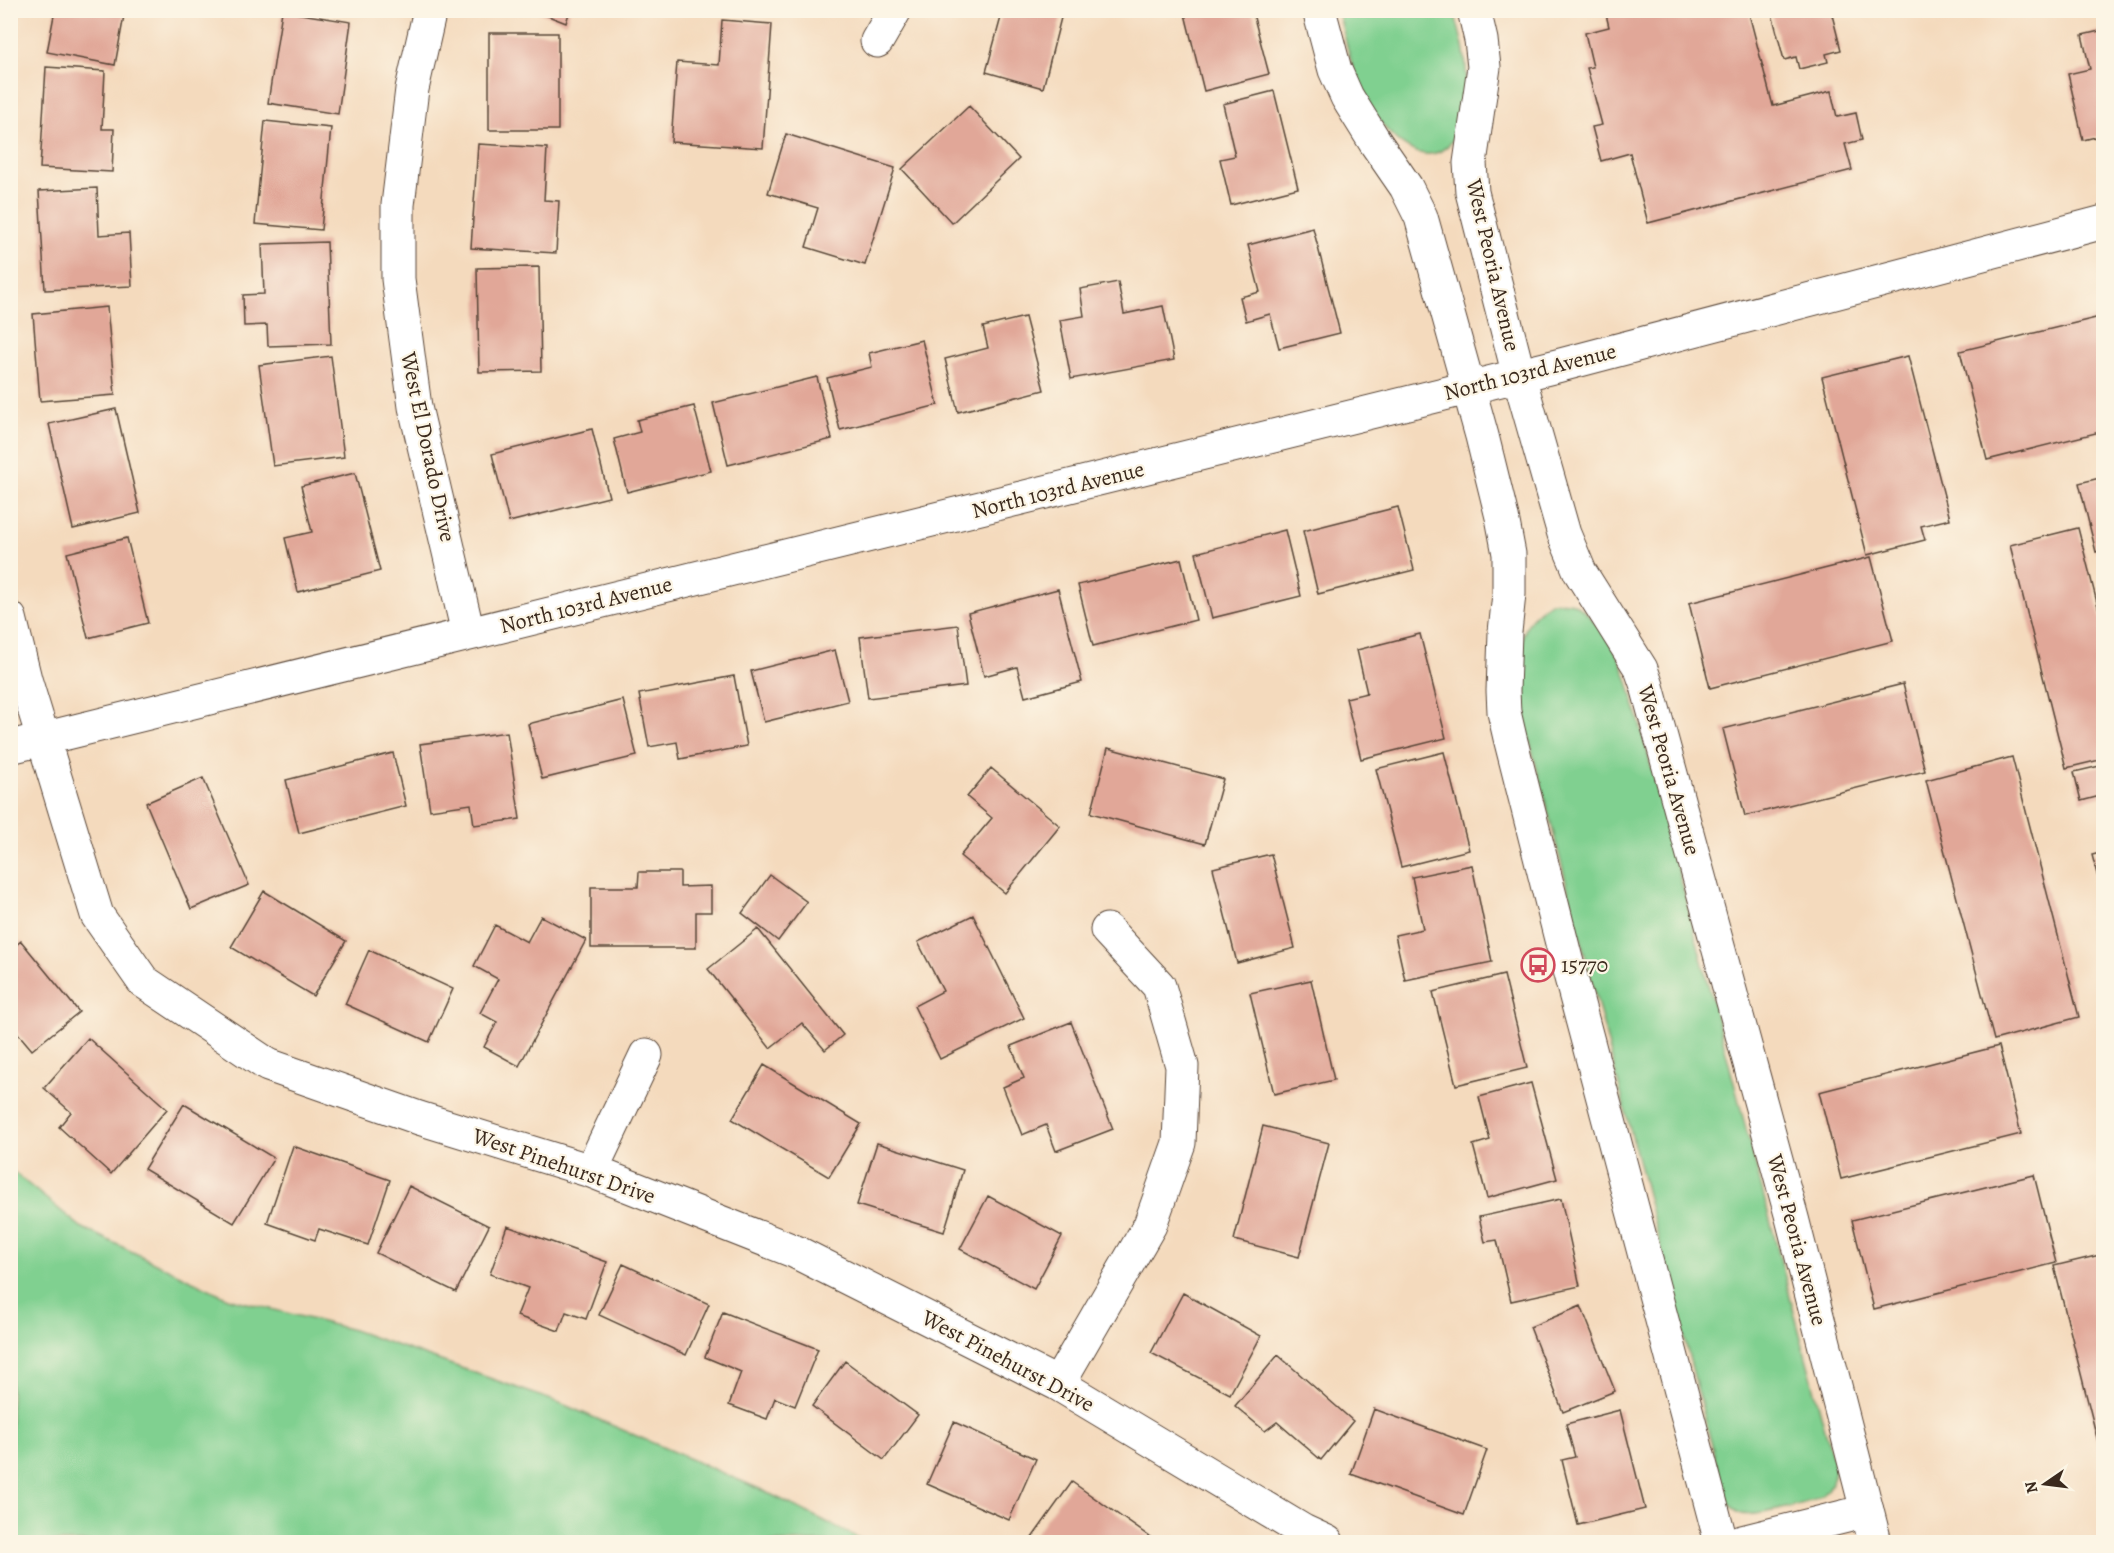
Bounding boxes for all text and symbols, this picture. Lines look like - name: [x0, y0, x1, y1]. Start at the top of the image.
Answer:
- street label: West Peoria Avenue: [1458, 175, 1527, 354]
- street label: North 103rd Avenue: [1441, 336, 1619, 408]
- street label: West El Dorado Drive: [393, 348, 463, 545]
- street label: North 103rd Avenue: [969, 454, 1147, 526]
- street label: North 103rd Avenue: [497, 569, 675, 641]
- street label: West Peoria Avenue: [1630, 680, 1708, 859]
- bus stop icon: 15770: [1520, 947, 1556, 983]
- place label: 15770: [1561, 950, 1608, 980]
- street label: West Pinehurst Drive: [468, 1120, 659, 1211]
- street label: West Peoria Avenue: [1759, 1150, 1834, 1329]
- street label: West Pinehurst Drive: [916, 1302, 1099, 1419]
- north arrow: [2015, 1454, 2075, 1514]
- text: N: [2019, 1479, 2043, 1496]

